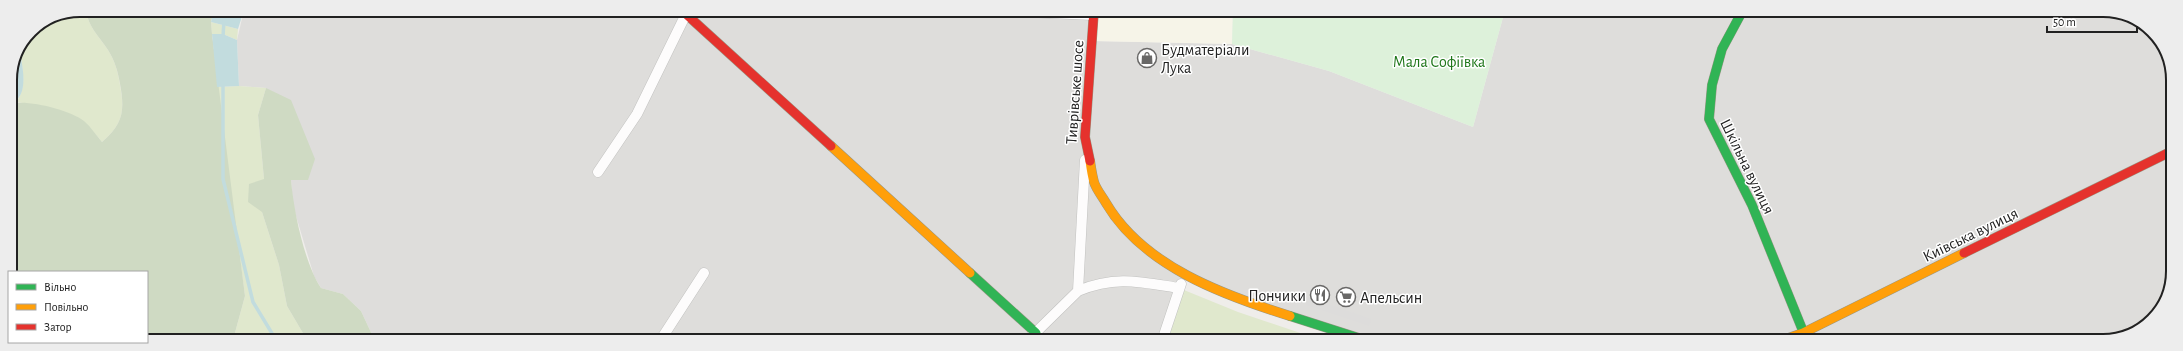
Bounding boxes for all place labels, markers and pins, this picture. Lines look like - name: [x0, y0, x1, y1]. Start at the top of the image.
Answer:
- place label: Будматеріали Лука: [1161, 42, 1249, 77]
- shop icon: Будматеріали Лука: [1136, 47, 1158, 69]
- restaurant icon: Пончики: [1309, 284, 1331, 306]
- supermarket icon: Апельсин: [1335, 286, 1357, 308]
- place label: Пончики: [1248, 288, 1306, 304]
- place label: Апельсин: [1360, 290, 1422, 306]

